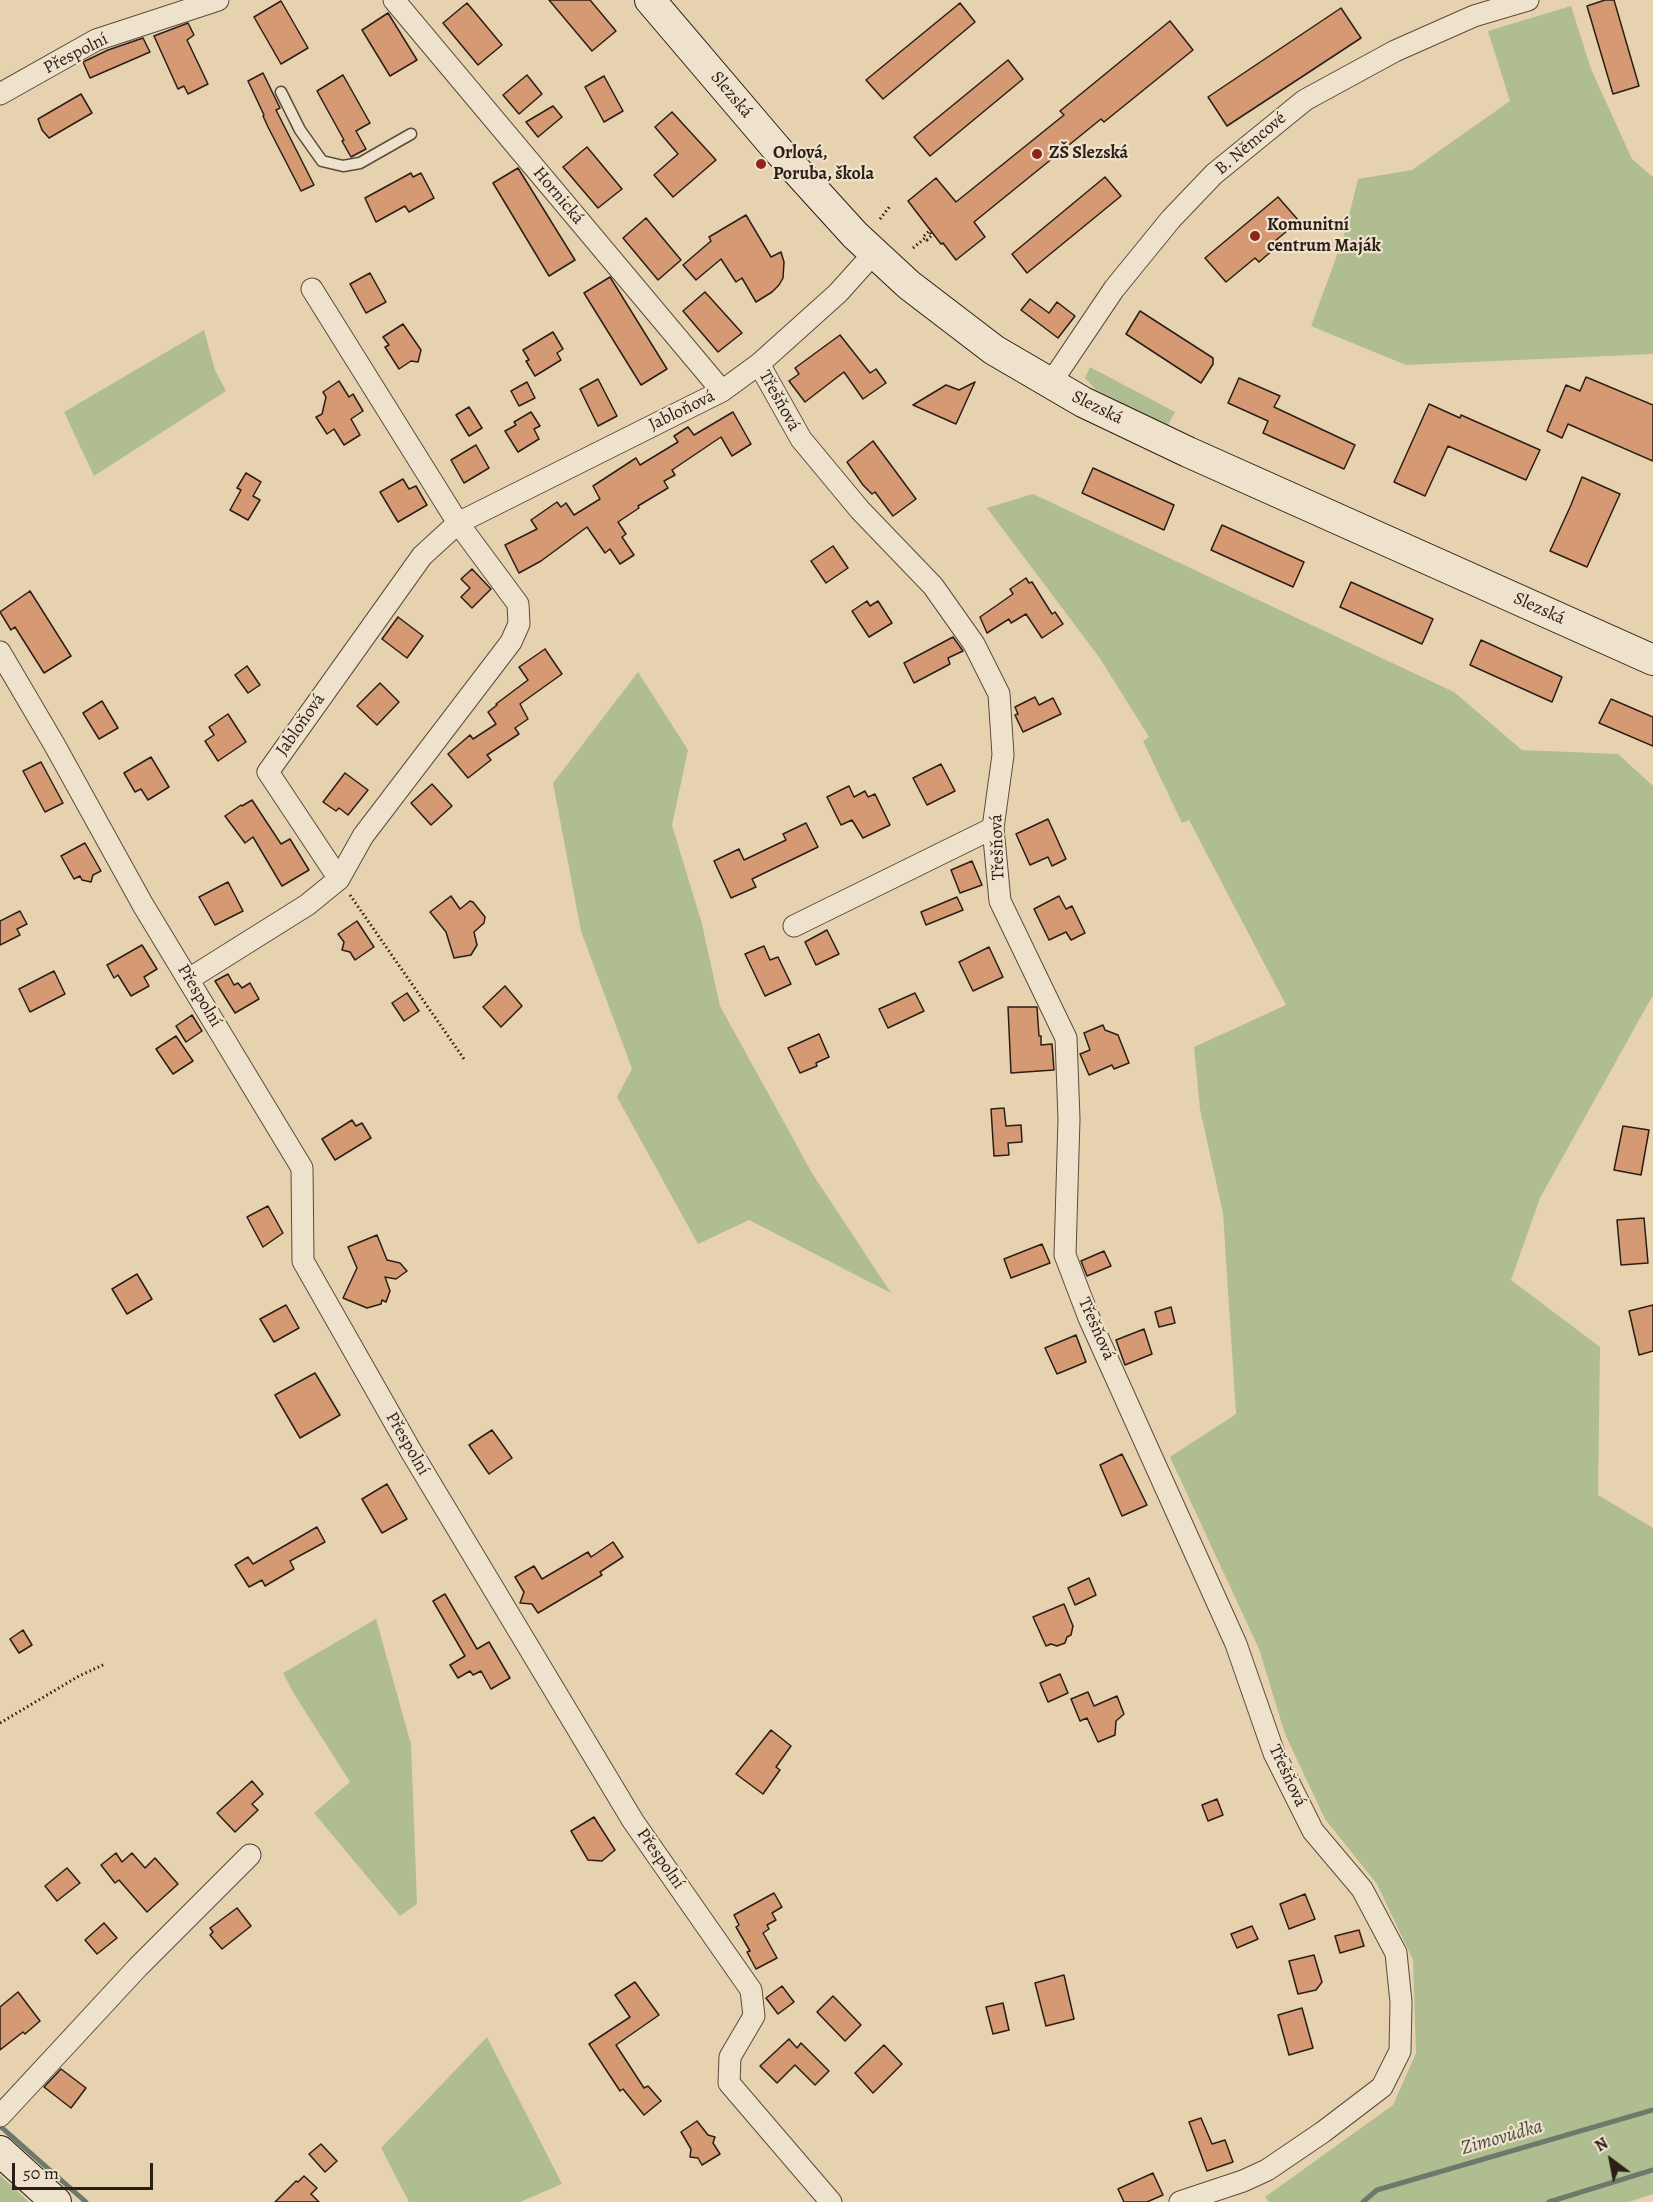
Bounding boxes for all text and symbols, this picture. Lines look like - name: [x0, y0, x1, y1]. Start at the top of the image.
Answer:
- street label: Přespolní: [40, 29, 112, 79]
- street label: Slezská: [705, 67, 757, 123]
- street label: B. Němcové: [1211, 108, 1291, 180]
- place label: Orlová, Poruba, škola: [773, 143, 874, 186]
- place label: ZŠ Slezská: [1049, 143, 1128, 165]
- marker: ZŠ Slezská: [1030, 147, 1044, 161]
- marker: Orlová, Poruba, škola: [754, 157, 768, 171]
- street label: Hornická: [528, 163, 588, 229]
- place label: Komunitní centrum Maják: [1267, 215, 1381, 258]
- marker: Komunitní centrum Maják: [1248, 229, 1262, 243]
- street label: Třešňová: [754, 367, 804, 435]
- street label: Jabloňová: [645, 386, 719, 436]
- street label: Slezská: [1068, 386, 1126, 430]
- street label: Slezská: [1510, 588, 1568, 630]
- street label: Jabloňová: [272, 690, 330, 760]
- street label: Třešňová: [986, 814, 1010, 880]
- street label: Přespolní: [172, 961, 226, 1031]
- street label: Třešňová: [1073, 1294, 1119, 1364]
- street label: Přespolní: [380, 1408, 434, 1480]
- street label: Třešňová: [1263, 1741, 1311, 1811]
- street label: Přespolní: [631, 1824, 689, 1894]
- water label: Zimovůdka: [1458, 2115, 1546, 2161]
- north arrow: [1581, 2130, 1641, 2190]
- text: N: [1591, 2132, 1612, 2157]
- scale bar: [15, 2151, 156, 2189]
- text: 50 m: [23, 2161, 59, 2185]

